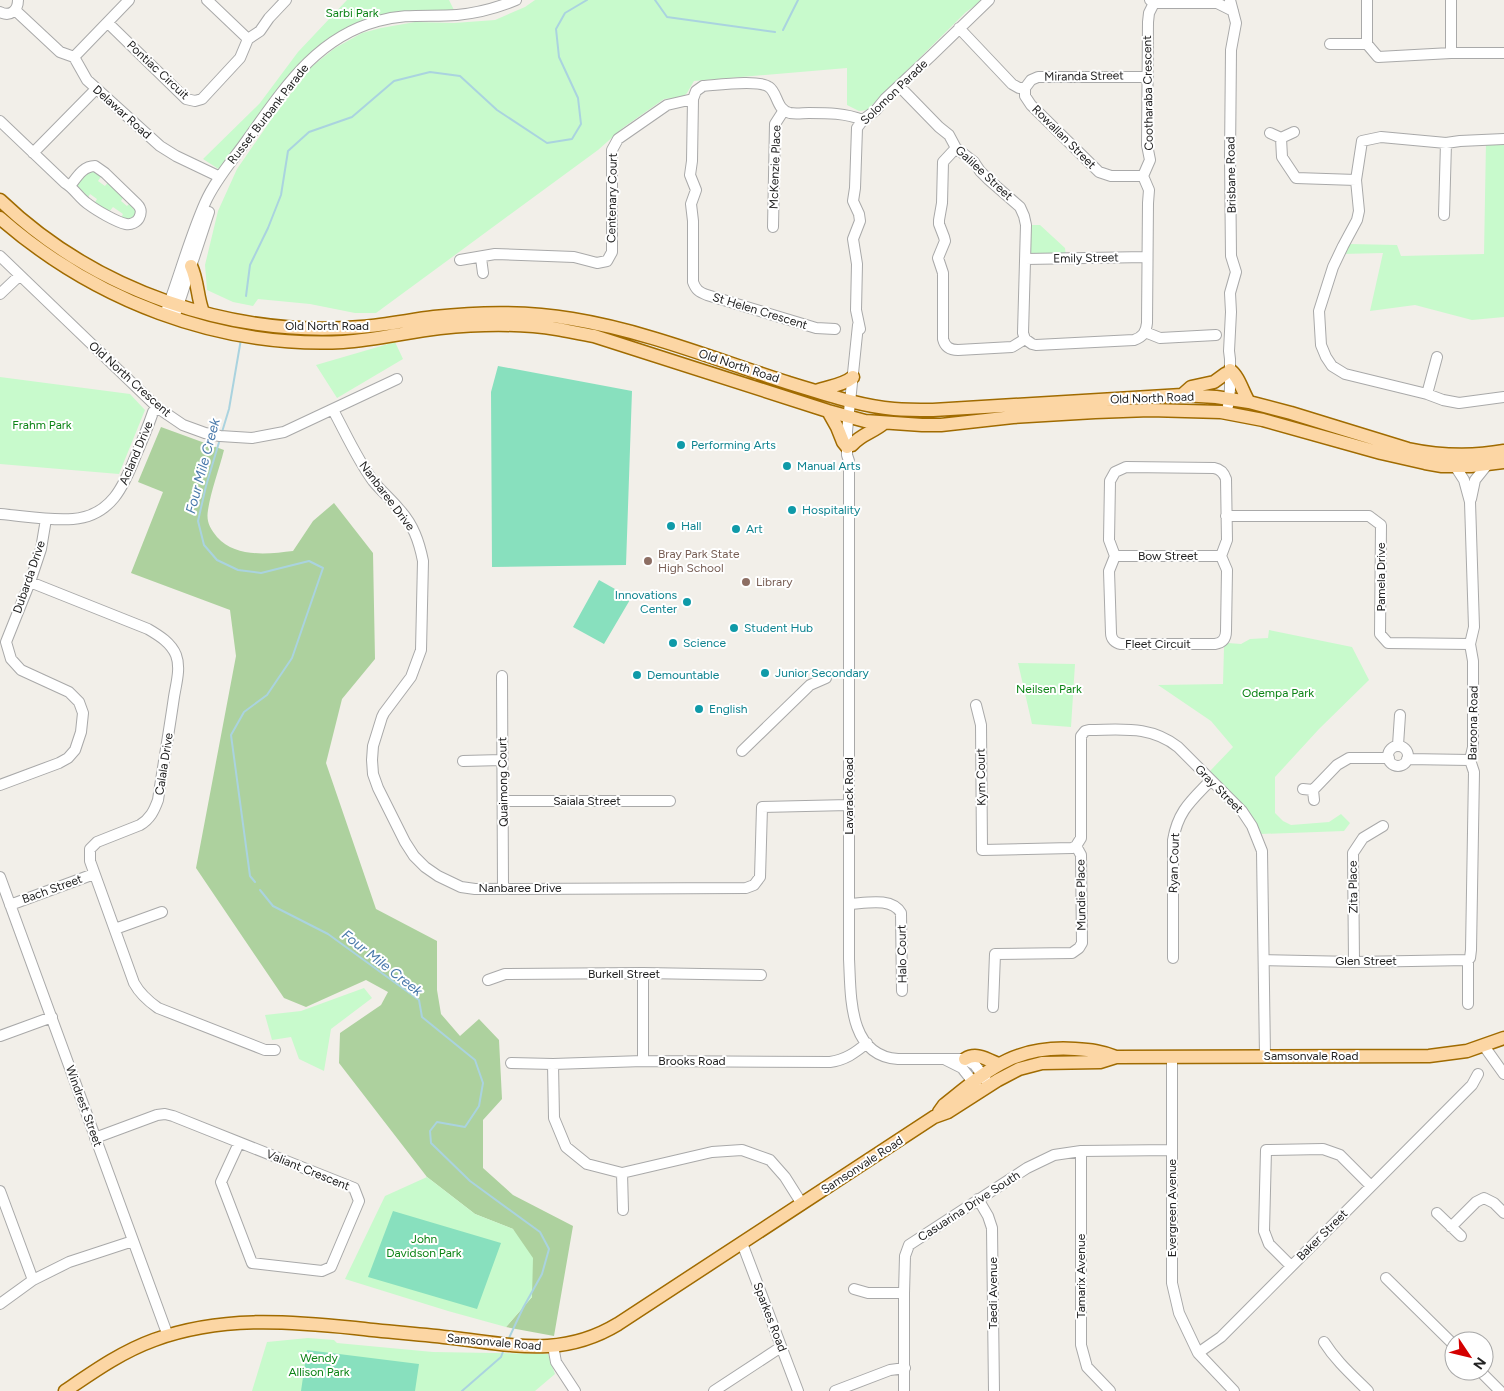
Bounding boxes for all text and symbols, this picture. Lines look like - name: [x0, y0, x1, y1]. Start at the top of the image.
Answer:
- park label: Sarbi Park: [325, 6, 379, 20]
- street label: Cootharaba Crescent: [1140, 35, 1156, 151]
- street label: Pontiac Circuit: [124, 38, 192, 103]
- street label: Solomon Parade: [858, 56, 931, 127]
- street label: Russet Burbank Parade: [225, 61, 312, 167]
- street label: Miranda Street: [1044, 68, 1124, 84]
- street label: Delawar Road: [90, 82, 154, 142]
- street label: Rowallan Street: [1029, 102, 1099, 172]
- street label: McKenzie Place: [767, 124, 783, 209]
- street label: Brisbane Road: [1223, 137, 1239, 213]
- street label: Galilee Street: [953, 143, 1016, 203]
- street label: Centenary Court: [604, 152, 620, 243]
- street label: Emily Street: [1053, 250, 1119, 266]
- street label: St Helen Crescent: [711, 290, 810, 332]
- street label: Old North Road: [285, 319, 369, 333]
- street label: Old North Crescent: [86, 338, 174, 420]
- street label: Old North Road: [697, 346, 781, 386]
- street label: Old North Road: [1110, 390, 1194, 406]
- water label: Four Mile Creek: [182, 415, 224, 516]
- park label: Frahm Park: [12, 418, 72, 432]
- street label: Acland Drive: [116, 419, 156, 487]
- place label: Performing Arts: [691, 438, 776, 452]
- marker: Performing Arts: [675, 439, 687, 451]
- street label: Nanbaree Drive: [356, 459, 418, 534]
- place label: Manual Arts: [797, 459, 861, 473]
- marker: Manual Arts: [781, 460, 793, 472]
- place label: Hospitality: [802, 503, 861, 517]
- marker: Hospitality: [786, 504, 798, 516]
- place label: Hall: [681, 519, 701, 533]
- marker: Hall: [665, 520, 677, 532]
- place label: Art: [746, 522, 763, 536]
- marker: Art: [730, 523, 742, 535]
- street label: Dubarda Drive: [10, 538, 48, 615]
- street label: Pamela Drive: [1374, 542, 1388, 612]
- place label: Bray Park State High School: [658, 547, 740, 575]
- street label: Bow Street: [1138, 549, 1199, 563]
- marker: Bray Park State High School: [642, 555, 654, 567]
- place label: Library: [756, 575, 793, 589]
- marker: Library: [740, 576, 752, 588]
- place label: Innovations Center: [615, 588, 677, 616]
- marker: Innovations Center: [681, 596, 693, 608]
- place label: Student Hub: [744, 621, 813, 635]
- marker: Student Hub: [728, 622, 740, 634]
- place label: Science: [683, 636, 726, 650]
- marker: Science: [667, 637, 679, 649]
- street label: Fleet Circuit: [1125, 637, 1191, 651]
- place label: Junior Secondary: [775, 666, 870, 680]
- marker: Junior Secondary: [759, 667, 771, 679]
- place label: Demountable: [647, 668, 720, 682]
- marker: Demountable: [631, 669, 643, 681]
- park label: Neilsen Park: [1016, 682, 1082, 696]
- street label: Baroona Road: [1465, 685, 1481, 761]
- park label: Odempa Park: [1242, 686, 1314, 700]
- place label: English: [709, 702, 748, 716]
- marker: English: [693, 703, 705, 715]
- street label: Calala Drive: [152, 731, 176, 796]
- street label: Quaimong Court: [495, 737, 511, 827]
- street label: Kym Court: [973, 748, 989, 806]
- street label: Lavarack Road: [842, 757, 856, 835]
- street label: Gray Street: [1192, 762, 1246, 816]
- street label: Saiala Street: [553, 794, 621, 808]
- street label: Ryan Court: [1166, 832, 1182, 893]
- street label: Mundie Place: [1073, 859, 1089, 931]
- street label: Zita Place: [1346, 860, 1360, 914]
- street label: Bach Street: [20, 871, 85, 906]
- street label: Nanbaree Drive: [478, 881, 562, 895]
- street label: Halo Court: [894, 924, 910, 983]
- water label: Four Mile Creek: [338, 926, 427, 1001]
- street label: Glen Street: [1335, 954, 1397, 968]
- street label: Burkell Street: [588, 967, 661, 981]
- street label: Samsonvale Road: [1264, 1049, 1358, 1063]
- street label: Brooks Road: [658, 1054, 726, 1068]
- street label: Windrest Street: [63, 1064, 105, 1149]
- street label: Samsonvale Road: [818, 1133, 906, 1197]
- street label: Valiant Crescent: [264, 1147, 352, 1193]
- street label: Evergreen Avenue: [1165, 1158, 1179, 1257]
- street label: Casuarina Drive South: [915, 1168, 1023, 1244]
- street label: Baker Street: [1294, 1206, 1351, 1263]
- park label: John Davidson Park: [386, 1232, 462, 1260]
- street label: Tamarix Avenue: [1074, 1233, 1088, 1318]
- street label: Taedi Avenue: [986, 1257, 1000, 1329]
- street label: Sparkes Road: [750, 1280, 790, 1354]
- street label: Samsonvale Road: [446, 1331, 542, 1353]
- north arrow: [1444, 1331, 1494, 1381]
- park label: Wendy Allison Park: [288, 1351, 350, 1379]
- text: N: [1469, 1354, 1489, 1372]

